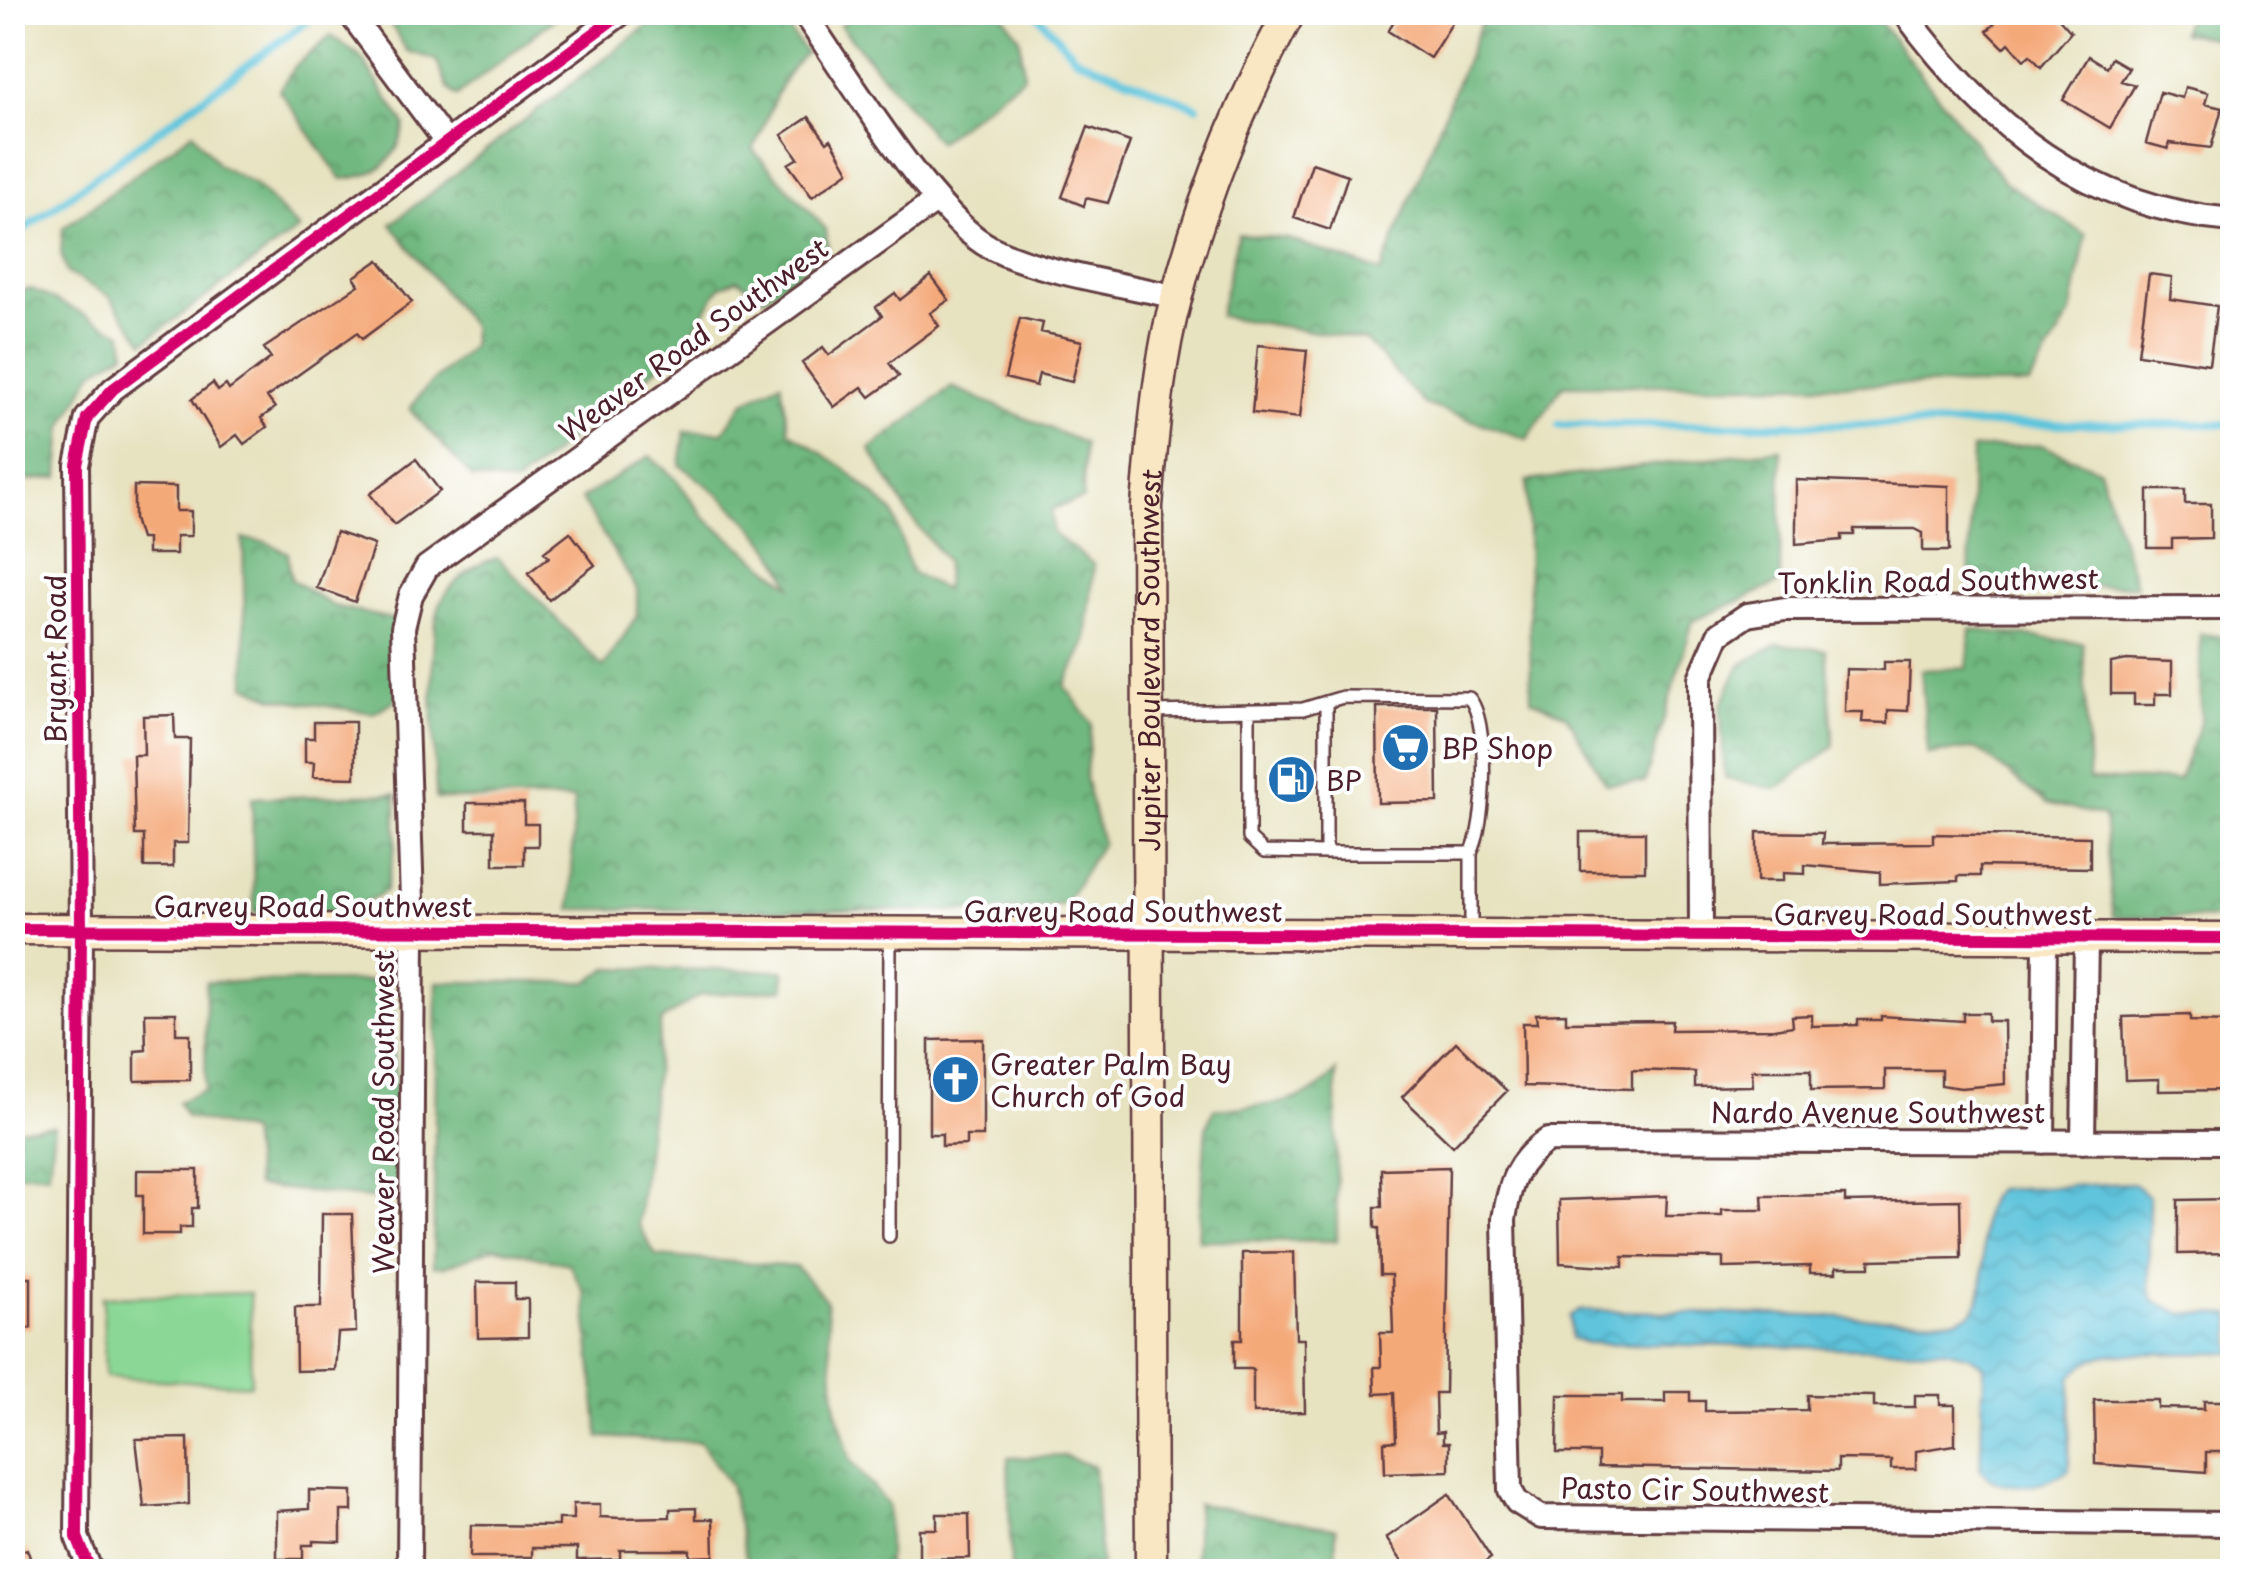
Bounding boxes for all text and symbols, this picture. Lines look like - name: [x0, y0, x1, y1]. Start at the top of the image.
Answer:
- street label: Weaver Road Southwest: [549, 226, 837, 452]
- street label: Jupiter Boulevard Southwest: [1125, 467, 1172, 852]
- street label: Tonklin Road Southwest: [1777, 556, 2099, 604]
- street label: Bryant Road: [33, 574, 76, 744]
- supermarket icon: BP Shop: [1380, 721, 1432, 773]
- place label: BP Shop: [1441, 726, 1553, 769]
- fuel station icon: BP: [1265, 753, 1317, 805]
- place label: BP: [1326, 758, 1362, 801]
- street label: Garvey Road Southwest: [153, 884, 473, 927]
- street label: Garvey Road Southwest: [963, 889, 1283, 932]
- street label: Garvey Road Southwest: [1773, 892, 2093, 935]
- street label: Weaver Road Southwest: [361, 950, 404, 1274]
- place label: Greater Palm Bay Church of God: [990, 1042, 1231, 1117]
- church icon: Greater Palm Bay Church of God: [929, 1053, 981, 1105]
- street label: Nardo Avenue Southwest: [1711, 1090, 2045, 1133]
- street label: Pasto Cir Southwest: [1560, 1465, 1830, 1513]

